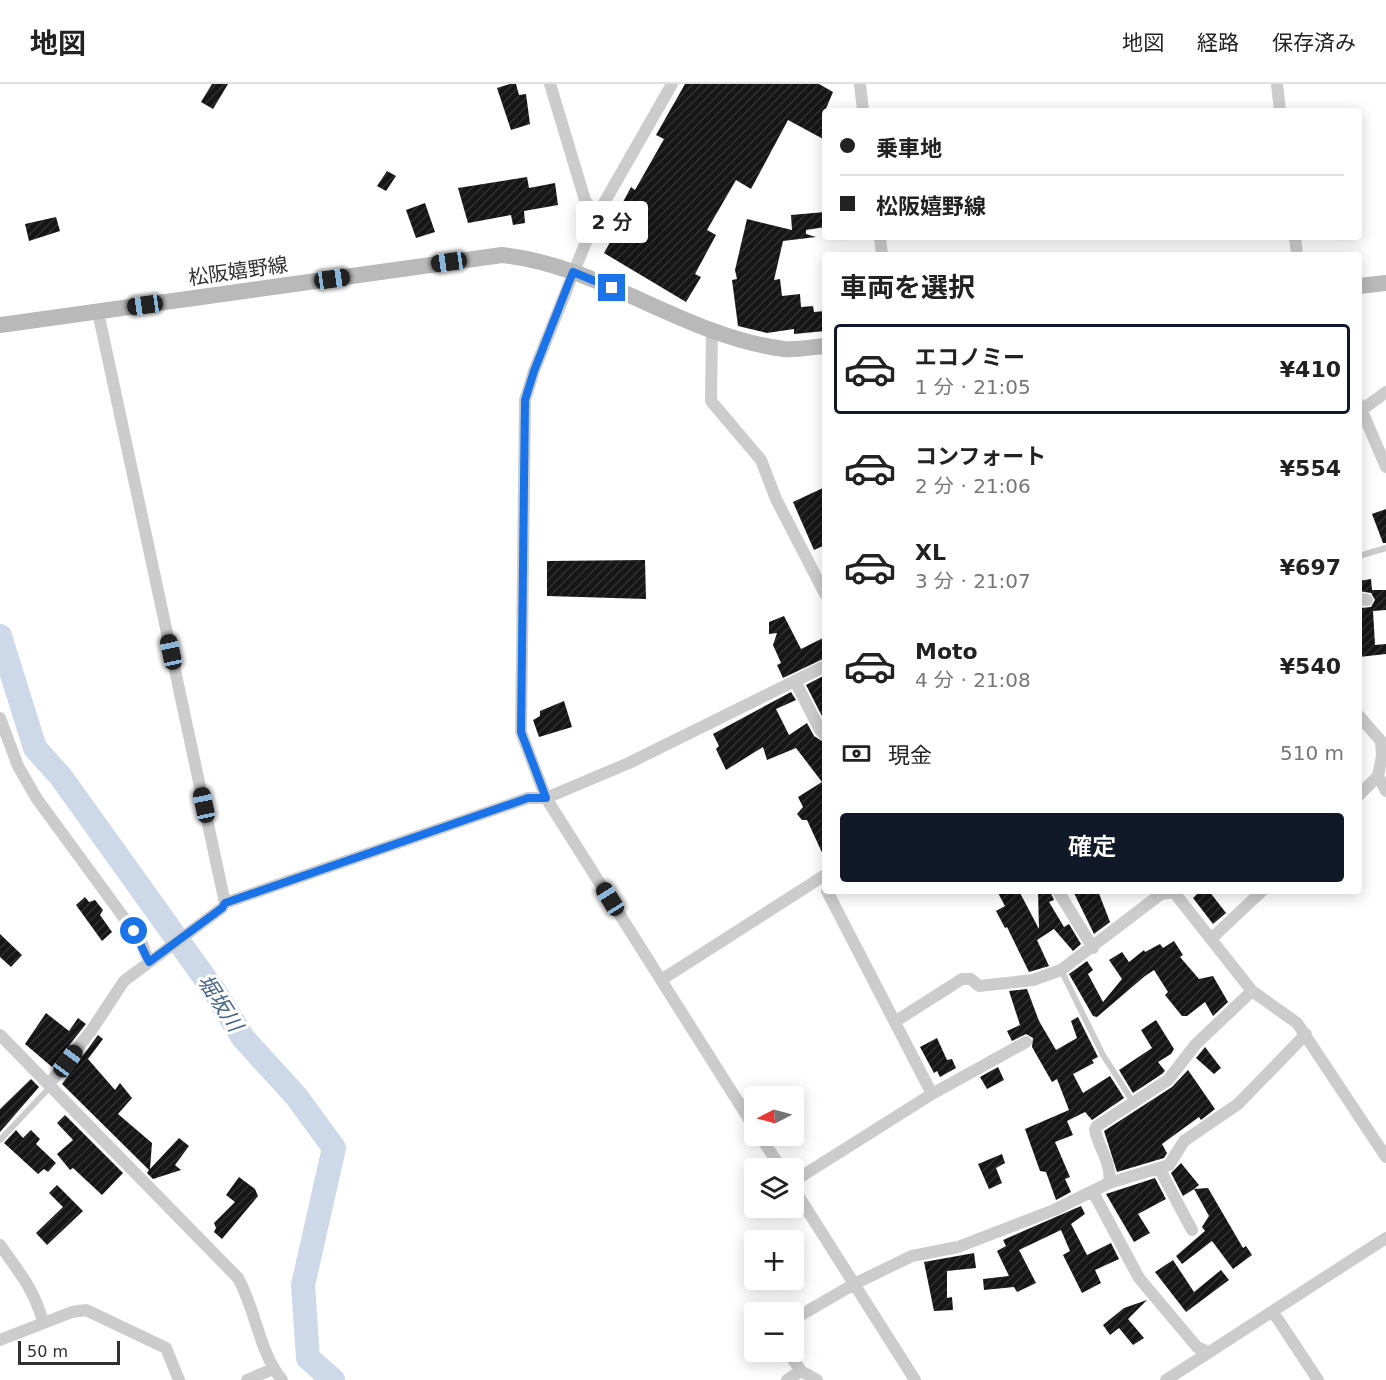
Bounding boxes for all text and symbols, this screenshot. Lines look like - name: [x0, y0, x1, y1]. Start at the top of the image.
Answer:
- text: 地図: [30, 27, 86, 60]
- text: 地図: [1122, 31, 1164, 55]
- text: 経路: [1197, 31, 1239, 55]
- text: 保存済み: [1272, 31, 1356, 55]
- text: 乗車地: [876, 136, 942, 161]
- text: 松阪嬉野線: [876, 194, 986, 219]
- callout: 2 分: [576, 201, 648, 243]
- text: 2 分: [592, 210, 632, 234]
- car: [430, 251, 468, 273]
- street label: 松阪嬉野線: [187, 252, 289, 290]
- car: [313, 268, 351, 290]
- text: 車両を選択: [840, 272, 975, 303]
- route end: [598, 274, 625, 301]
- car: [126, 294, 164, 316]
- icon: car: [843, 342, 897, 396]
- text: エコノミー: [915, 345, 1025, 370]
- text: ¥410: [1280, 357, 1341, 382]
- text: 1 分 · 21:05: [915, 375, 1031, 399]
- icon: car: [843, 441, 897, 495]
- text: コンフォート: [915, 444, 1046, 469]
- text: ¥554: [1280, 456, 1341, 481]
- text: 2 分 · 21:06: [915, 474, 1031, 498]
- icon: car: [843, 540, 897, 594]
- text: XL: [915, 540, 946, 565]
- text: ¥697: [1280, 555, 1341, 580]
- text: 3 分 · 21:07: [915, 569, 1031, 593]
- car: [158, 633, 184, 671]
- icon: car: [843, 639, 897, 693]
- text: Moto: [915, 639, 978, 664]
- text: ¥540: [1280, 654, 1341, 679]
- text: 4 分 · 21:08: [915, 668, 1031, 692]
- icon: cash: [840, 737, 873, 770]
- text: 510 m: [1280, 741, 1344, 765]
- text: 現金: [888, 743, 932, 768]
- car: [191, 786, 217, 824]
- button: 確定: [840, 813, 1344, 882]
- car: [593, 879, 627, 919]
- route start: [120, 917, 147, 944]
- water label: 堀坂川: [193, 970, 248, 1038]
- car: [50, 1041, 86, 1081]
- north arrow: [744, 1086, 804, 1146]
- map controls: [744, 1086, 804, 1362]
- button: layers: [744, 1158, 804, 1218]
- button: +: [744, 1230, 804, 1290]
- button: −: [744, 1302, 804, 1362]
- scale bar: [18, 1338, 120, 1366]
- text: 50 m: [27, 1342, 68, 1361]

